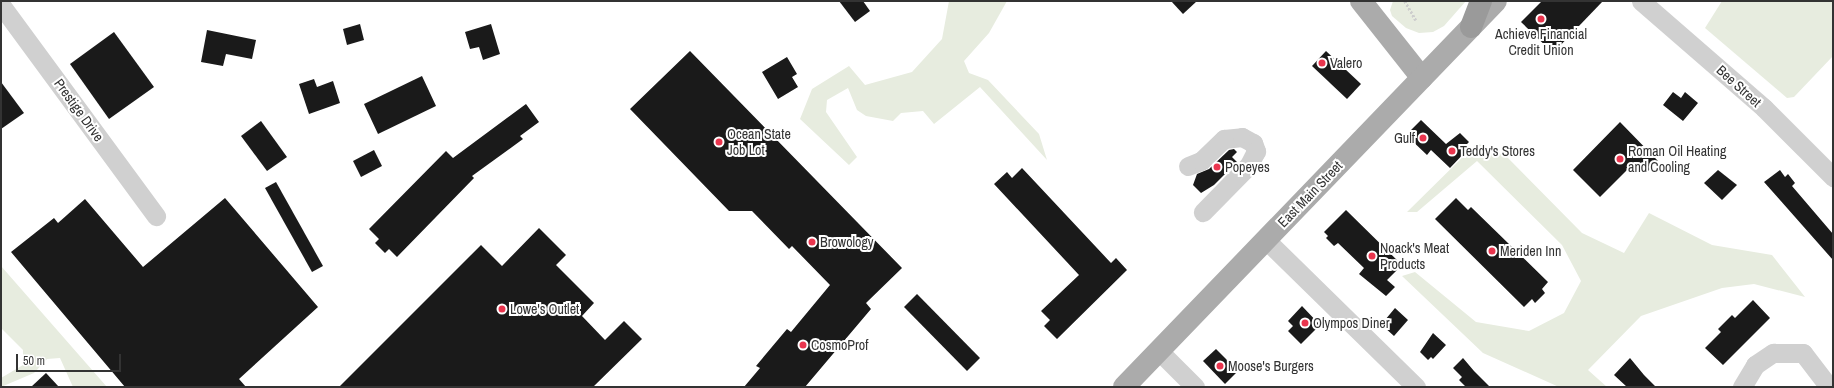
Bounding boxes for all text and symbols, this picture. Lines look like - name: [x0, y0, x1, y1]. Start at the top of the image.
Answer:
- marker: Achieve Financial Credit Union: [1536, 14, 1546, 24]
- place label: Achieve Financial Credit Union: [1495, 26, 1587, 58]
- place label: Valero: [1330, 55, 1362, 71]
- marker: Valero: [1317, 58, 1327, 68]
- street label: Bee Street: [1713, 62, 1765, 110]
- street label: Prestige Drive: [51, 75, 107, 145]
- place label: Ocean State Job Lot: [727, 126, 791, 158]
- place label: Gulf: [1394, 130, 1415, 146]
- marker: Gulf: [1418, 133, 1428, 143]
- marker: Ocean State Job Lot: [714, 137, 724, 147]
- place label: Teddy's Stores: [1460, 143, 1535, 159]
- place label: Roman Oil Heating and Cooling: [1628, 143, 1726, 176]
- marker: Teddy's Stores: [1447, 146, 1457, 156]
- marker: Roman Oil Heating and Cooling: [1615, 154, 1625, 164]
- street label: East Main Street: [1274, 157, 1346, 231]
- place label: Popeyes: [1225, 159, 1270, 175]
- marker: Popeyes: [1212, 162, 1222, 172]
- place label: Browology: [820, 234, 874, 250]
- marker: Browology: [807, 237, 817, 247]
- place label: Noack's Meat Products: [1380, 240, 1449, 272]
- place label: Meriden Inn: [1500, 243, 1561, 259]
- marker: Meriden Inn: [1487, 246, 1497, 256]
- marker: Noack's Meat Products: [1367, 251, 1377, 261]
- place label: Lowe's Outlet: [510, 301, 579, 317]
- marker: Lowe's Outlet: [497, 304, 507, 314]
- place label: Olympos Diner: [1313, 315, 1390, 331]
- marker: Olympos Diner: [1300, 318, 1310, 328]
- place label: CosmoProf: [811, 337, 868, 353]
- marker: CosmoProf: [798, 340, 808, 350]
- scale bar: [18, 346, 123, 372]
- text: 50 m: [23, 353, 45, 369]
- place label: Moose's Burgers: [1228, 358, 1314, 374]
- marker: Moose's Burgers: [1215, 361, 1225, 371]

